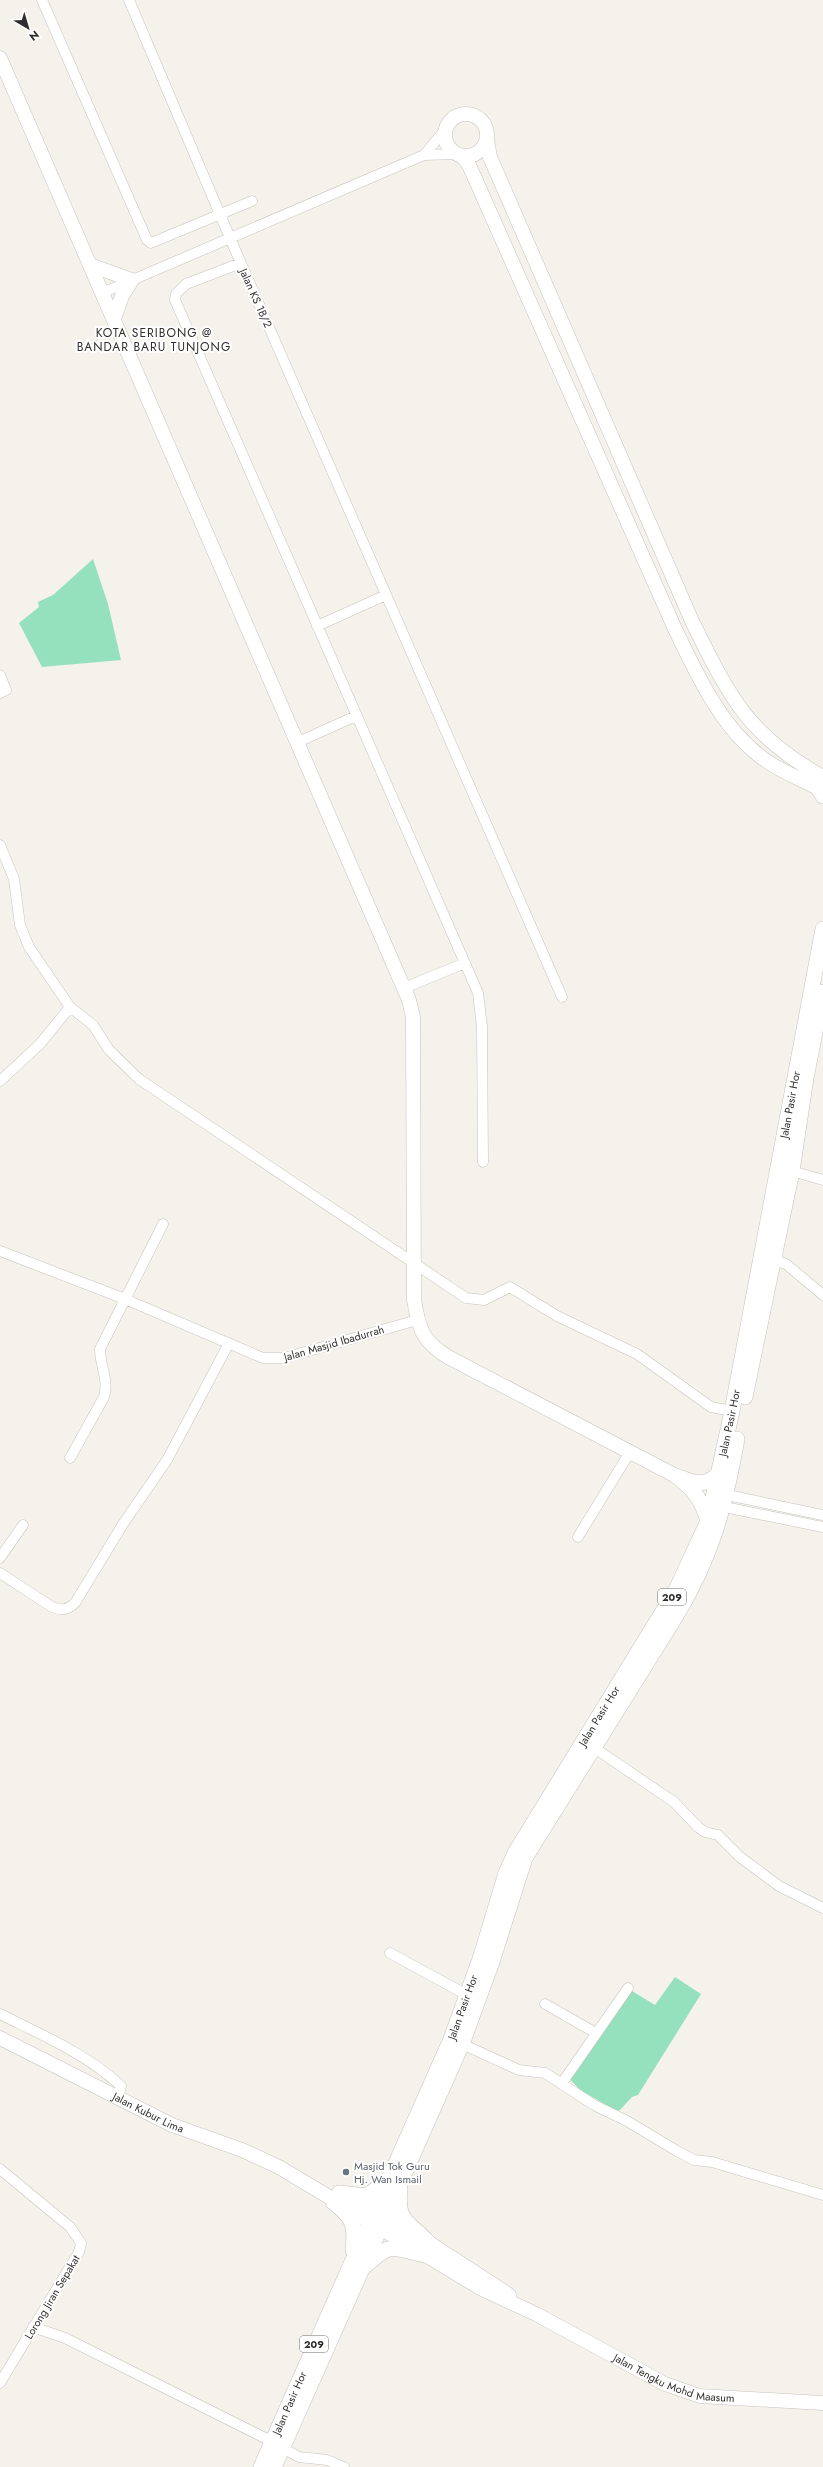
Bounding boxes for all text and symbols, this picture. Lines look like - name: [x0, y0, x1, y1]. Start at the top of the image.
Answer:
- north arrow: [8, 8, 48, 48]
- text: N: [26, 27, 43, 45]
- street label: Jalan KS 1B/2: [235, 264, 276, 330]
- district label: KOTA SERIBONG @ BANDAR BARU TUNJONG: [77, 324, 231, 356]
- street label: Jalan Pasir Hor: [775, 1069, 804, 1141]
- street label: Jalan Masjid Ibadurrah: [280, 1321, 386, 1366]
- street label: Jalan Pasir Hor: [714, 1388, 744, 1460]
- road number: 209: [658, 1589, 686, 1605]
- street label: Jalan Pasir Hor: [573, 1682, 624, 1751]
- street label: Jalan Pasir Hor: [443, 1972, 482, 2044]
- street label: Jalan Kubur Lima: [108, 2087, 186, 2137]
- place label: Masjid Tok Guru Hj. Wan Ismail: [354, 2158, 430, 2187]
- marker: Masjid Tok Guru Hj. Wan Ismail: [341, 2167, 351, 2177]
- street label: Lorong Jiran Sepakat: [21, 2252, 84, 2342]
- road number: 209: [300, 2336, 328, 2352]
- street label: Jalan Tengku Mohd Maasum: [609, 2349, 735, 2406]
- street label: Jalan Pasir Hor: [267, 2369, 311, 2439]

